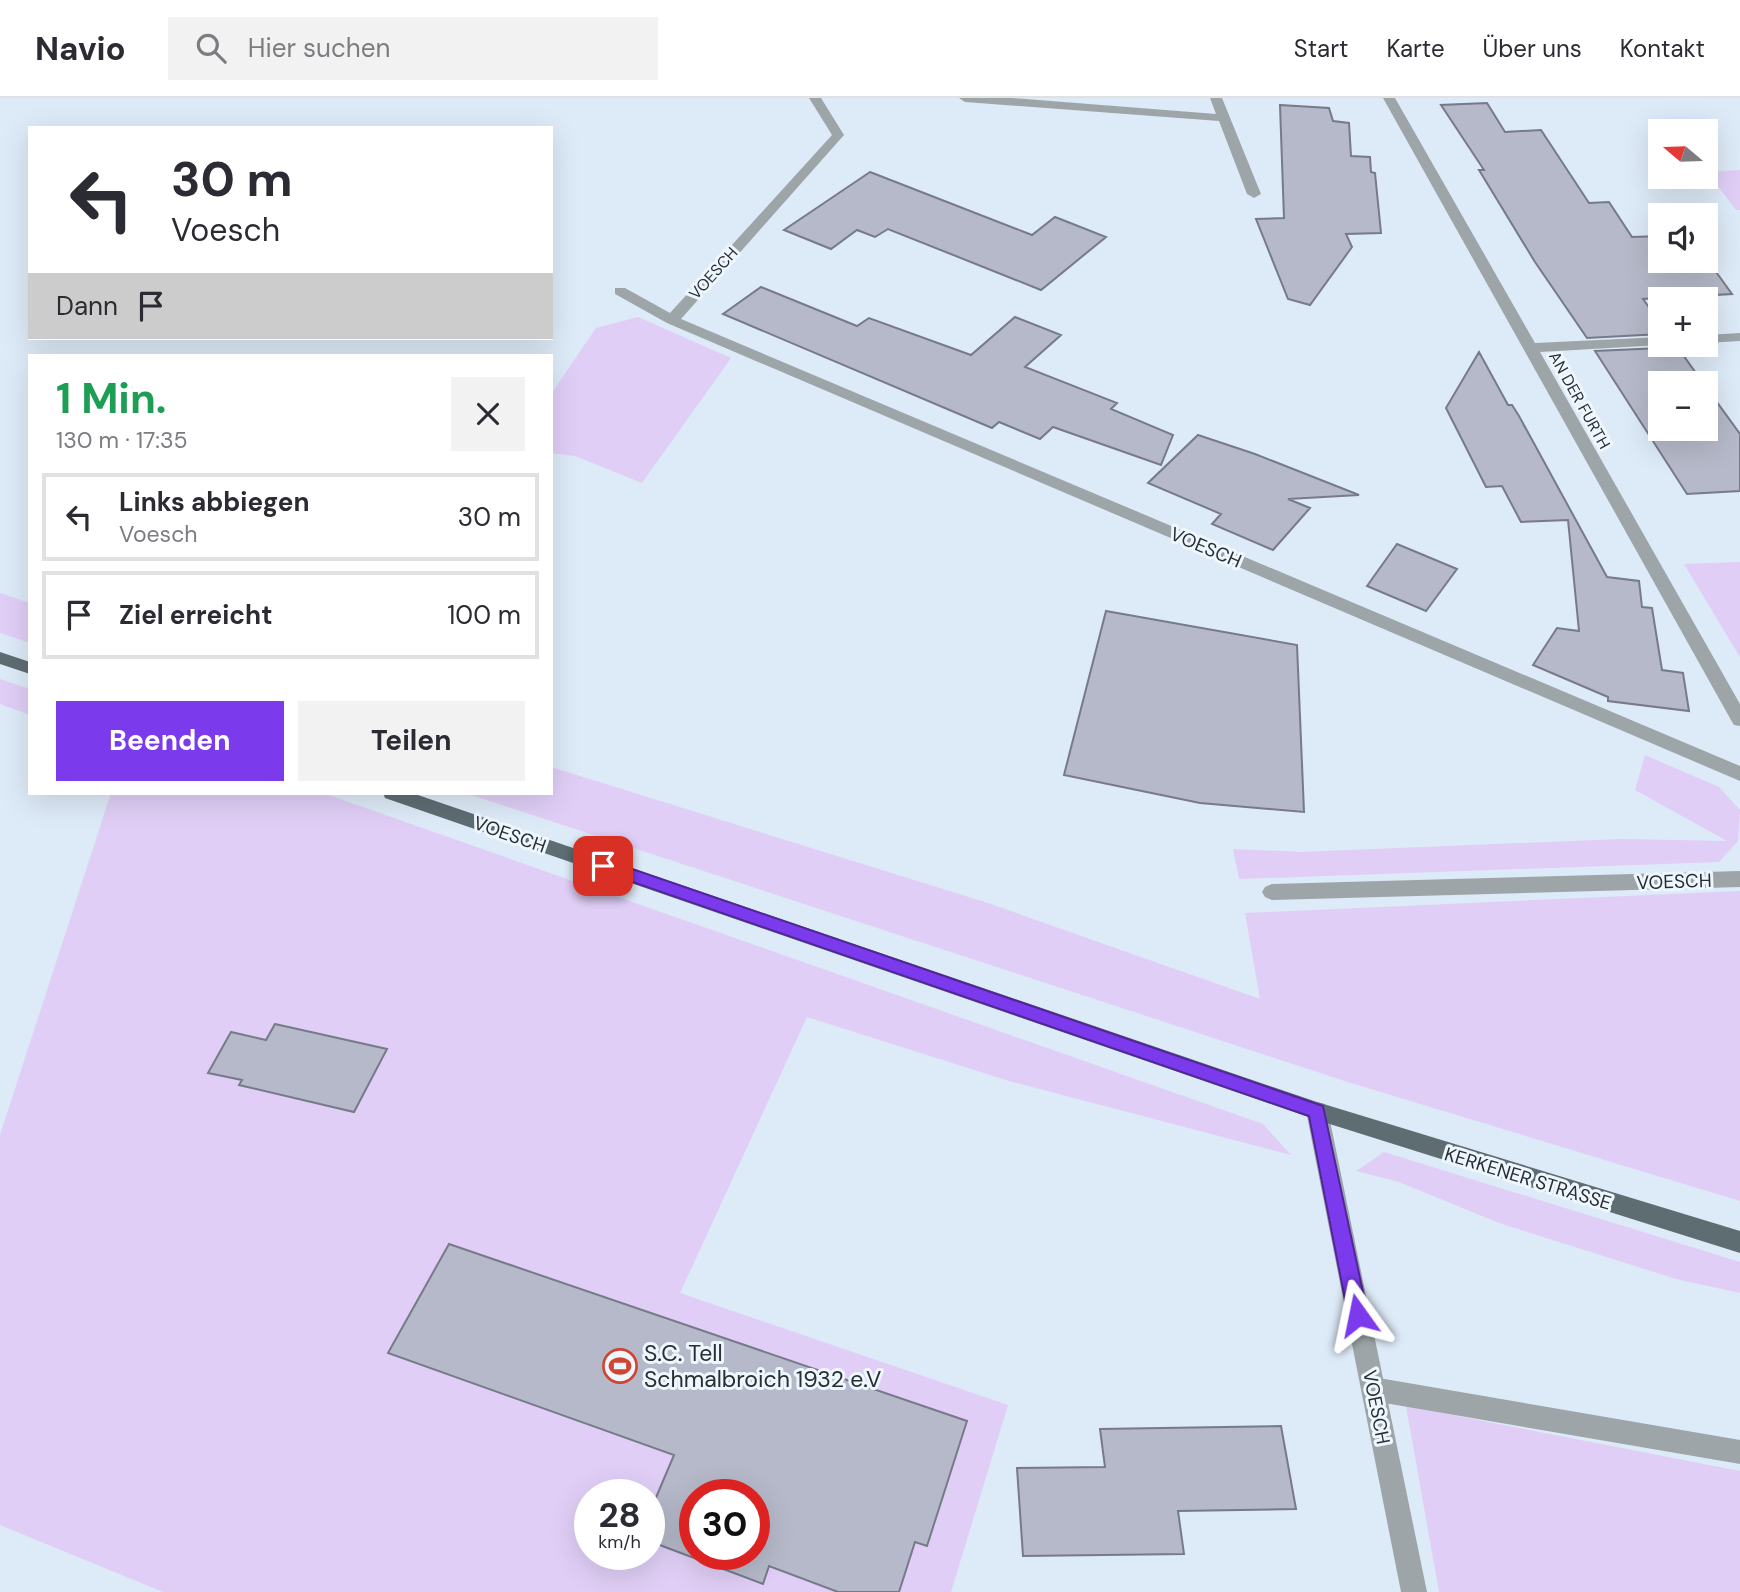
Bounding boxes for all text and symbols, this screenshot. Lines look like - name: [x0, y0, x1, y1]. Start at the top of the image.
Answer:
- search box: [168, 17, 658, 80]
- text: Navio: [35, 27, 126, 70]
- icon: search: [192, 29, 230, 67]
- text: Hier suchen: [248, 31, 390, 65]
- text: Start: [1294, 33, 1348, 64]
- text: Karte: [1386, 33, 1445, 64]
- text: Über uns: [1483, 33, 1582, 64]
- text: Kontakt: [1620, 33, 1705, 64]
- north arrow: [1648, 119, 1718, 189]
- map controls: [1648, 119, 1718, 441]
- text: 30 m: [171, 147, 293, 211]
- icon: left: [56, 154, 147, 245]
- button: sound: [1648, 203, 1718, 273]
- text: Voesch: [171, 209, 280, 251]
- street label: VOESCH: [684, 243, 742, 304]
- icon: arrive: [132, 287, 170, 325]
- button: +: [1648, 287, 1718, 357]
- text: Dann: [56, 289, 118, 323]
- street label: AN DER FURTH: [1544, 348, 1615, 453]
- text: 1 Min.: [56, 371, 166, 426]
- button: −: [1648, 371, 1718, 441]
- button: close: [451, 377, 525, 451]
- text: 130 m · 17:35: [56, 425, 188, 455]
- text: Links abbiegen: [119, 485, 309, 519]
- icon: left: [60, 498, 98, 536]
- text: 30 m: [458, 500, 521, 534]
- text: Voesch: [119, 519, 198, 549]
- street label: VOESCH: [1166, 521, 1245, 574]
- icon: arrive: [60, 596, 98, 634]
- text: Ziel erreicht: [119, 598, 272, 632]
- text: 100 m: [447, 598, 521, 632]
- button: Beenden: [56, 701, 284, 781]
- button: Teilen: [298, 701, 525, 781]
- street label: VOESCH: [470, 810, 549, 859]
- pin: [573, 836, 633, 896]
- icon: arrive: [584, 847, 622, 885]
- street label: VOESCH: [1636, 868, 1712, 895]
- street label: KERKENER STRASSE: [1441, 1141, 1614, 1216]
- position arrow: [1321, 1278, 1395, 1352]
- place label: S.C. Tell Schmalbroich 1932 e.V: [644, 1338, 881, 1394]
- sports icon: S.C. Tell Schmalbroich 1932 e.V: [601, 1347, 639, 1385]
- street label: VOESCH: [1357, 1368, 1396, 1446]
- speed limit sign: 30: [679, 1479, 770, 1570]
- text: 28: [598, 1492, 641, 1538]
- text: km/h: [598, 1530, 641, 1554]

